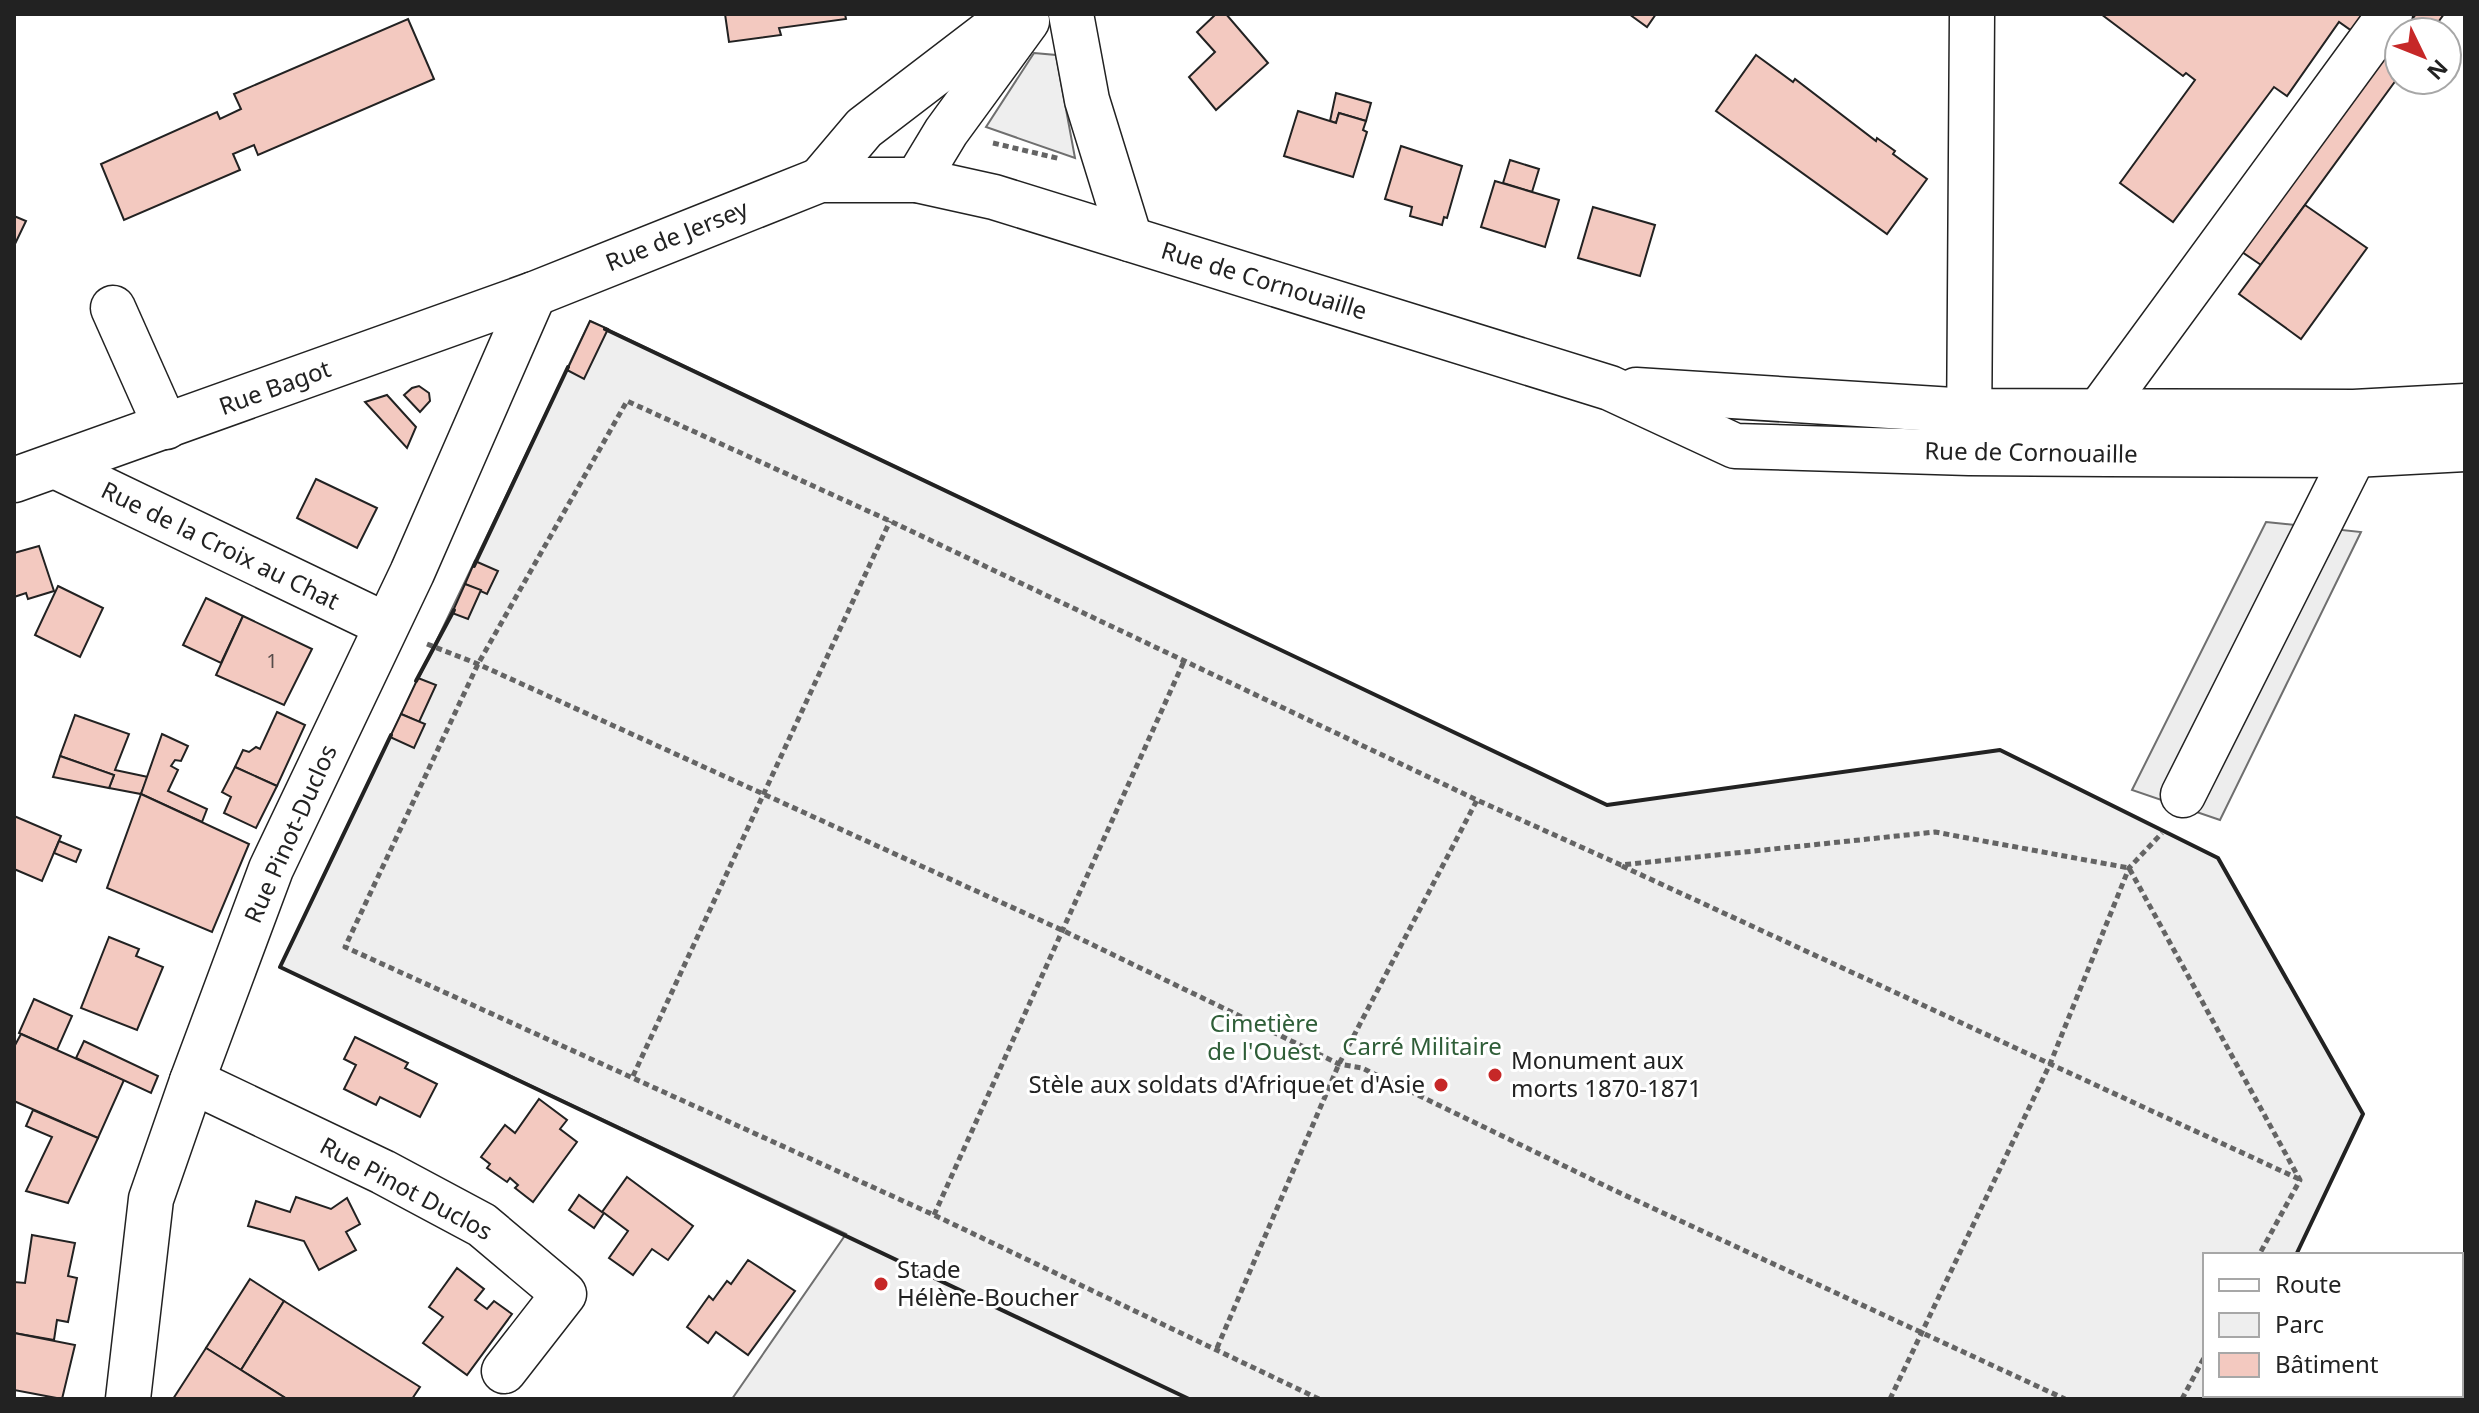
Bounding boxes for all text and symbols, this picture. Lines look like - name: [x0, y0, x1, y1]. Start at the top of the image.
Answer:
- north arrow: [2383, 16, 2463, 96]
- text: N: [2421, 54, 2455, 87]
- street label: Rue de Jersey: [600, 191, 753, 278]
- street label: Rue de Cornouaille: [1158, 233, 1371, 327]
- street label: Rue Bagot: [214, 351, 335, 422]
- street label: Rue de Cornouaille: [1924, 433, 2138, 470]
- street label: Rue de la Croix au Chat: [96, 473, 345, 617]
- house number: 1: [266, 647, 278, 674]
- street label: Rue Pinot-Duclos: [235, 739, 344, 928]
- park label: Cimetière de l'Ouest: [1207, 1006, 1321, 1067]
- park label: Carré Militaire: [1342, 1029, 1502, 1062]
- place label: Monument aux morts 1870-1871: [1511, 1043, 1702, 1104]
- marker: Monument aux morts 1870-1871: [1486, 1066, 1504, 1084]
- place label: Stèle aux soldats d'Afrique et d'Asie: [1029, 1067, 1425, 1100]
- marker: Stèle aux soldats d'Afrique et d'Asie: [1432, 1076, 1450, 1094]
- street label: Rue Pinot Duclos: [315, 1128, 499, 1247]
- place label: Stade Hélène-Boucher: [897, 1252, 1079, 1313]
- legend: [2203, 1253, 2463, 1397]
- text: Route: [2275, 1267, 2341, 1300]
- marker: Stade Hélène-Boucher: [872, 1275, 890, 1293]
- text: Parc: [2275, 1307, 2324, 1340]
- text: Bâtiment: [2275, 1347, 2379, 1380]

